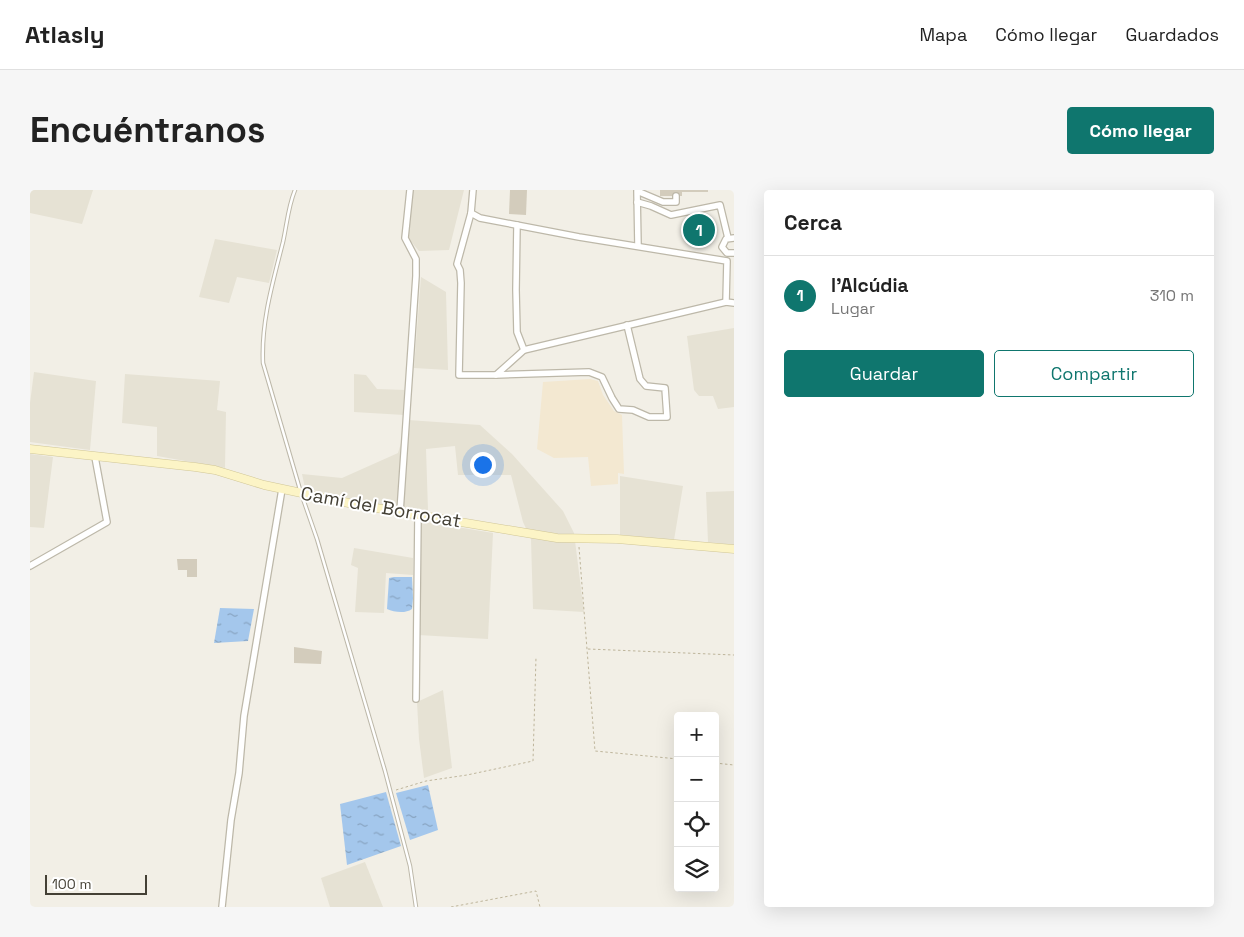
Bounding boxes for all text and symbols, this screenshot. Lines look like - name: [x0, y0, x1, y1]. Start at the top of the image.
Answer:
- text: Atlasly: [25, 19, 104, 50]
- text: Mapa: [919, 23, 967, 46]
- text: Cómo llegar: [995, 23, 1097, 46]
- text: Guardados: [1125, 23, 1219, 46]
- button: Cómo llegar: [1067, 107, 1214, 154]
- text: Encuéntranos: [30, 108, 265, 152]
- text: Cerca: [784, 209, 842, 236]
- pin: 1: [683, 211, 715, 249]
- text: l'Alcúdia: [831, 273, 909, 298]
- text: 1: [796, 285, 804, 306]
- text: 310 m: [1150, 285, 1194, 306]
- text: Lugar: [831, 298, 875, 319]
- button: Guardar: [784, 350, 984, 397]
- button: Compartir: [994, 350, 1194, 397]
- your location: [470, 452, 496, 478]
- street label: Camí del Borrocat: [299, 481, 463, 533]
- map controls: [674, 712, 719, 892]
- button: +: [674, 712, 719, 757]
- button: −: [674, 757, 719, 802]
- button: locate: [674, 802, 719, 847]
- button: layers: [674, 847, 719, 892]
- scale bar: [45, 872, 148, 895]
- text: 100 m: [52, 875, 91, 893]

